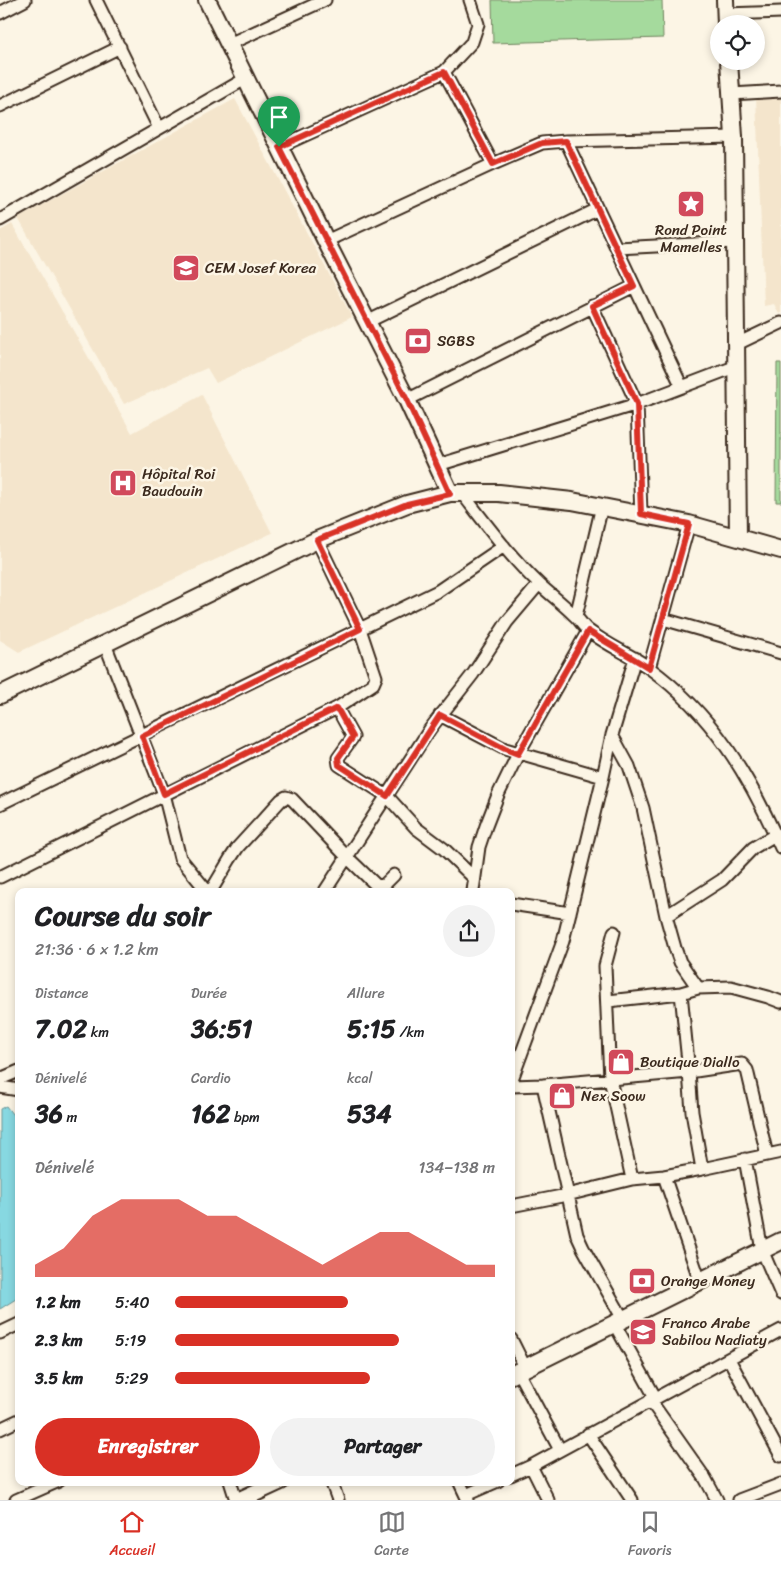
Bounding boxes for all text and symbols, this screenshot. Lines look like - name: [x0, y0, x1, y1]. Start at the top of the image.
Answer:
- map controls: [710, 15, 765, 70]
- button: locate: [710, 15, 765, 70]
- pin: [258, 96, 300, 147]
- icon: arrive: [265, 103, 293, 131]
- place icon: Rond Point Mamelles: [676, 189, 706, 219]
- place label: Rond Point Mamelles: [655, 217, 727, 260]
- school or university icon: CEM Josef Korea: [171, 253, 201, 283]
- place label: CEM Josef Korea: [205, 255, 317, 281]
- bank icon: SGBS: [403, 326, 433, 356]
- place label: SGBS: [437, 328, 475, 354]
- place label: Hôpital Roi Baudouin: [142, 461, 216, 504]
- hospital icon: Hôpital Roi Baudouin: [108, 468, 138, 498]
- text: Course du soir: [35, 891, 210, 940]
- button: share: [443, 905, 495, 957]
- text: 21:36 · 6 × 1.2 km: [35, 935, 159, 964]
- text: Distance: [35, 981, 88, 1006]
- text: Durée: [191, 981, 227, 1006]
- text: Allure: [347, 981, 385, 1006]
- text: 7.02: [35, 1006, 87, 1051]
- text: 36:51: [191, 1006, 252, 1051]
- text: 5:15: [347, 1006, 396, 1051]
- text: km: [87, 1020, 109, 1045]
- text: /km: [396, 1020, 425, 1045]
- shop icon: Boutique Diallo: [606, 1047, 636, 1077]
- place label: Boutique Diallo: [640, 1049, 740, 1075]
- text: Dénivelé: [35, 1066, 87, 1091]
- text: Cardio: [191, 1066, 231, 1091]
- text: kcal: [347, 1066, 372, 1091]
- shop icon: Nex Soow: [547, 1081, 577, 1111]
- place label: Nex Soow: [581, 1083, 646, 1109]
- text: 36: [35, 1091, 63, 1136]
- text: 162: [191, 1091, 230, 1136]
- text: 534: [347, 1091, 392, 1136]
- text: m: [63, 1105, 77, 1130]
- text: bpm: [230, 1105, 260, 1130]
- text: Dénivelé: [35, 1153, 94, 1182]
- text: 134–138 m: [419, 1153, 495, 1182]
- bank icon: Orange Money: [627, 1266, 657, 1296]
- place label: Orange Money: [661, 1268, 755, 1294]
- text: 1.2 km: [35, 1288, 81, 1317]
- text: 5:40: [115, 1288, 150, 1317]
- place label: Franco Arabe Sabilou Nadiaty: [662, 1310, 767, 1353]
- school or university icon: Franco Arabe Sabilou Nadiaty: [628, 1317, 658, 1347]
- text: 2.3 km: [35, 1326, 83, 1355]
- text: 5:19: [115, 1326, 146, 1355]
- text: 3.5 km: [35, 1364, 83, 1393]
- text: 5:29: [115, 1364, 149, 1393]
- button: Enregistrer: [35, 1418, 260, 1476]
- button: Partager: [270, 1418, 495, 1476]
- tab: Accueil: [109, 1508, 155, 1563]
- tab: Carte: [374, 1508, 409, 1563]
- tab: Favoris: [628, 1508, 672, 1563]

